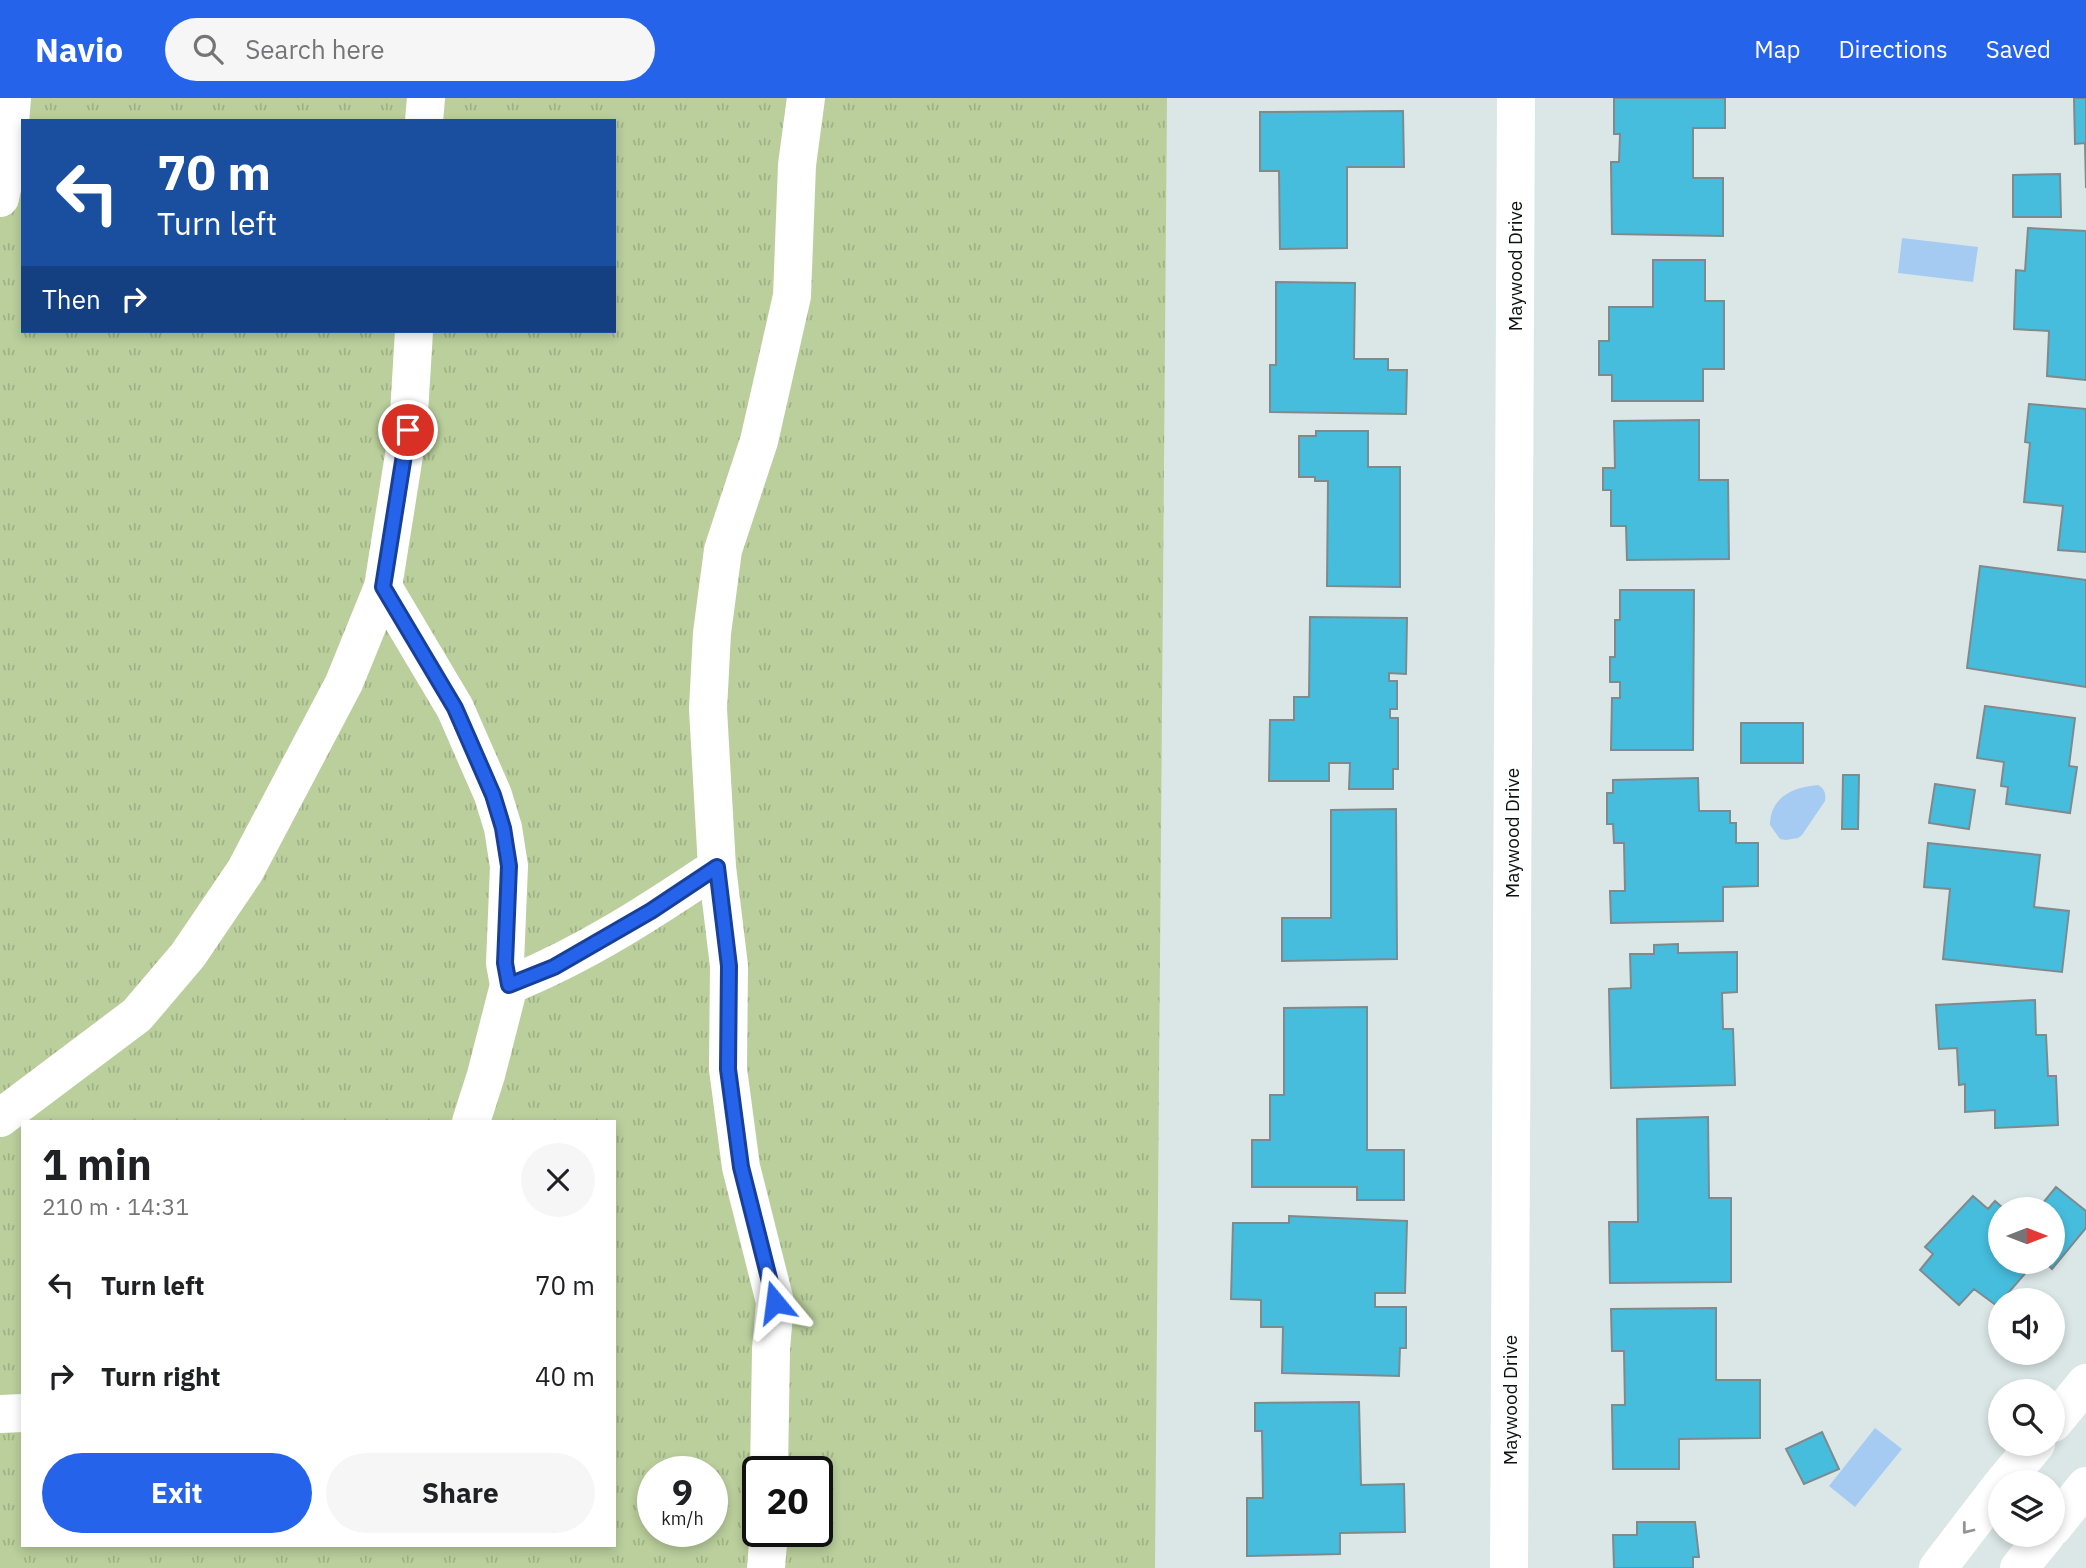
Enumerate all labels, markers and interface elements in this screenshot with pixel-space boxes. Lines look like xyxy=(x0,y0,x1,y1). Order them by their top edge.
search box xyxy=(165,18,655,81)
text: Navio xyxy=(35,28,123,71)
icon: search xyxy=(189,30,227,68)
text: Search here xyxy=(245,32,385,66)
text: Map xyxy=(1754,33,1800,65)
text: Directions xyxy=(1838,33,1948,65)
text: Saved xyxy=(1986,33,2051,65)
text: 70 m xyxy=(157,140,271,203)
icon: left xyxy=(42,147,133,238)
street label: Maywood Drive xyxy=(1503,201,1527,331)
text: Turn left xyxy=(157,202,277,244)
icon: right xyxy=(115,280,153,318)
text: Then xyxy=(42,282,101,316)
pin xyxy=(378,400,438,460)
icon: arrive xyxy=(389,411,427,449)
street label: Maywood Drive xyxy=(1500,768,1524,898)
text: 1 min xyxy=(42,1137,152,1192)
button: close xyxy=(521,1143,595,1217)
text: 210 m · 14:31 xyxy=(42,1191,189,1221)
north arrow xyxy=(1988,1197,2065,1274)
map controls xyxy=(1988,1197,2065,1547)
position arrow xyxy=(738,1265,812,1339)
icon: left xyxy=(42,1266,80,1304)
text: Turn left xyxy=(101,1268,204,1302)
text: 70 m xyxy=(535,1268,595,1302)
button: sound xyxy=(1988,1288,2065,1365)
street label: Maywood Drive xyxy=(1498,1335,1522,1465)
icon: right xyxy=(42,1357,80,1395)
text: Turn right xyxy=(101,1359,220,1393)
text: 40 m xyxy=(535,1359,595,1393)
button: search xyxy=(1988,1379,2065,1456)
button: Exit xyxy=(42,1453,312,1533)
button: Share xyxy=(326,1453,595,1533)
speed limit sign: 20 xyxy=(742,1456,833,1547)
text: 9 xyxy=(672,1469,693,1515)
button: layers xyxy=(1988,1470,2065,1547)
text: km/h xyxy=(661,1507,704,1530)
one-way arrow xyxy=(1963,1522,1976,1534)

